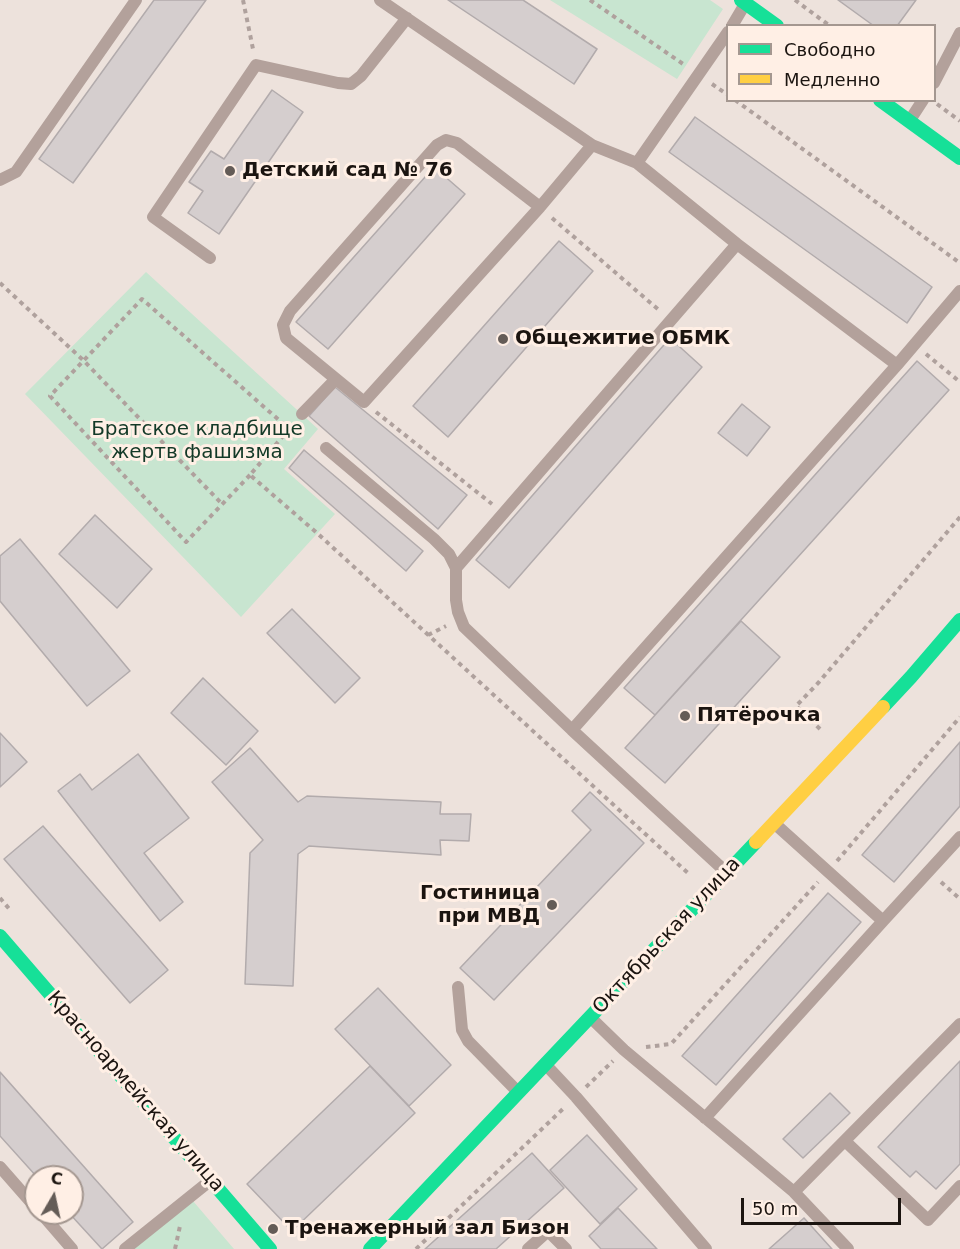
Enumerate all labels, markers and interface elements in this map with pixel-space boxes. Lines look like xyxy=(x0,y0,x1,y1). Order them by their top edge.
legend xyxy=(726,24,936,102)
text: Свободно xyxy=(784,39,876,60)
text: Медленно xyxy=(784,69,880,90)
place label: Детский сад № 76 xyxy=(242,159,453,183)
marker: Детский сад № 76 xyxy=(223,164,237,178)
place label: Общежитие ОБМК xyxy=(515,327,730,351)
marker: Общежитие ОБМК xyxy=(496,332,510,346)
park label: Братское кладбище жертв фашизма xyxy=(91,418,303,465)
place label: Пятёрочка xyxy=(697,704,821,728)
marker: Пятёрочка xyxy=(678,709,692,723)
street label: Октябрьская улица xyxy=(588,853,746,1019)
place label: Гостиница при МВД xyxy=(420,882,540,929)
marker: Гостиница при МВД xyxy=(545,898,559,912)
street label: Красноармейская улица xyxy=(41,987,229,1197)
north arrow xyxy=(24,1165,84,1225)
text: С xyxy=(49,1168,64,1189)
scale bar xyxy=(744,1186,904,1224)
text: 50 m xyxy=(752,1198,798,1219)
place label: Тренажерный зал Бизон xyxy=(285,1217,570,1241)
marker: Тренажерный зал Бизон xyxy=(266,1222,280,1236)

